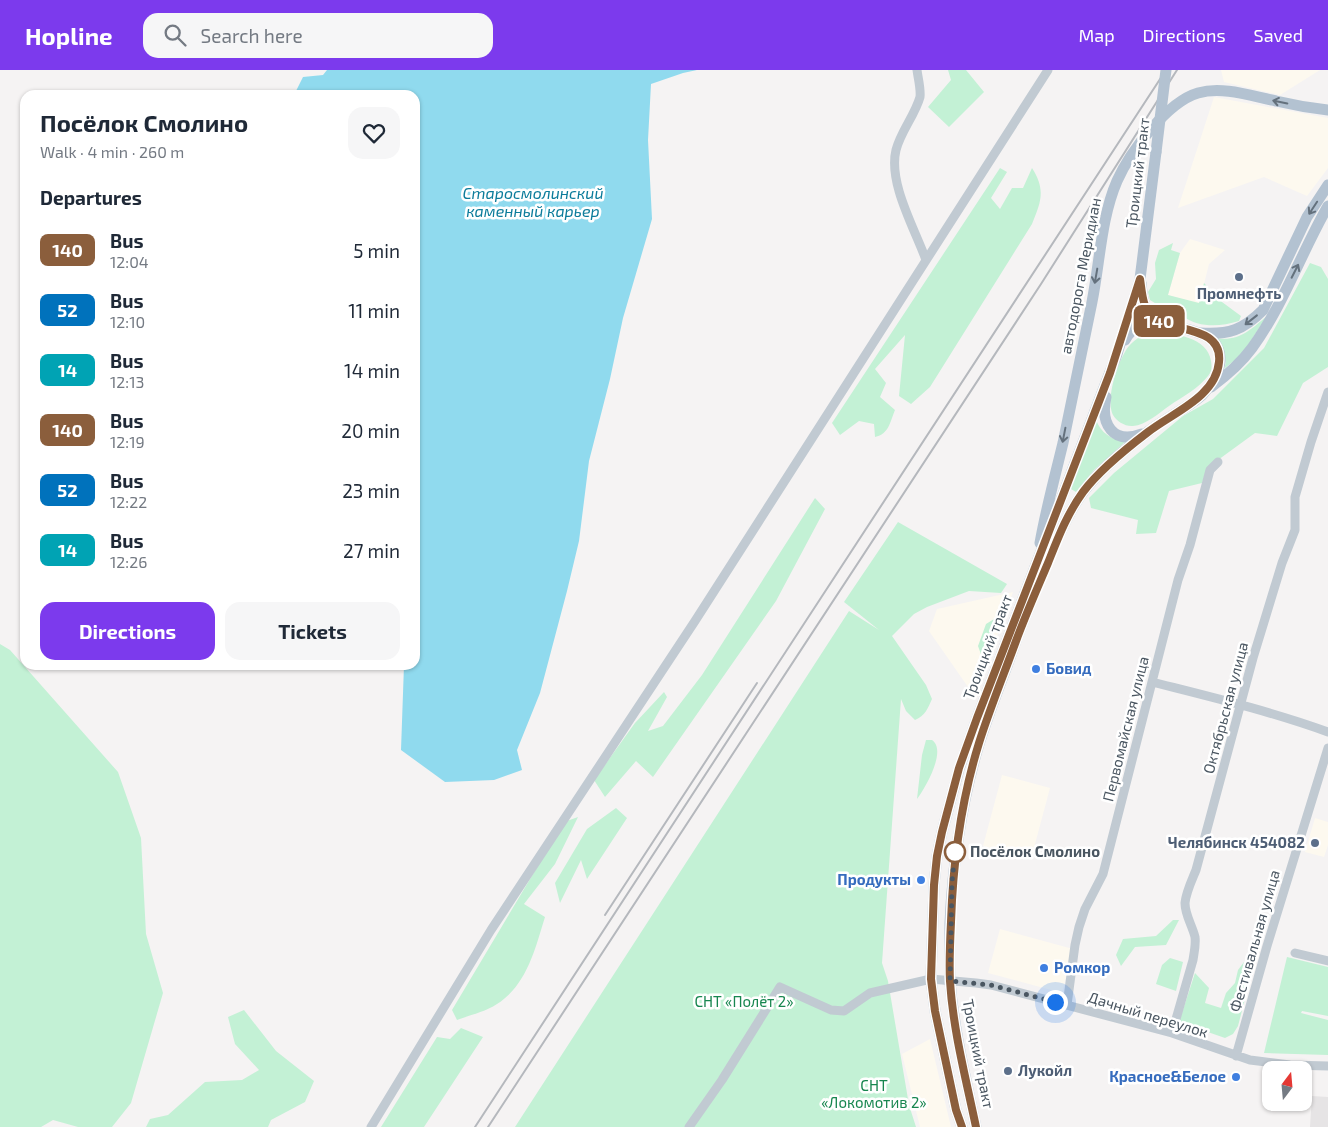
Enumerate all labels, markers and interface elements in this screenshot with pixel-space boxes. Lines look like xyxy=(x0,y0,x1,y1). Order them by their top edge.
search box xyxy=(143,13,493,58)
text: Hopline xyxy=(25,21,113,50)
icon: search xyxy=(161,21,189,49)
text: Search here xyxy=(201,24,303,47)
text: Map xyxy=(1078,24,1115,46)
text: Directions xyxy=(1143,24,1226,46)
text: Saved xyxy=(1254,24,1303,46)
one-way arrow xyxy=(1272,97,1288,106)
button: heart xyxy=(348,107,400,159)
text: Посёлок Смолино xyxy=(40,108,248,137)
street label: Троицкий тракт xyxy=(1121,117,1153,229)
text: Walk · 4 min · 260 m xyxy=(40,142,184,161)
water label: Старосмолинский каменный карьер xyxy=(462,183,604,220)
text: Departures xyxy=(40,186,142,209)
street label: автодорога Меридиан xyxy=(1056,196,1104,355)
one-way arrow xyxy=(1308,200,1318,214)
text: Bus xyxy=(110,229,144,252)
text: 140 xyxy=(52,239,83,261)
text: 5 min xyxy=(353,239,400,262)
text: 12:04 xyxy=(110,252,149,271)
one-way arrow xyxy=(1291,264,1301,279)
one-way arrow xyxy=(1091,267,1101,283)
marker: Промнефть xyxy=(1233,271,1245,283)
place label: Промнефть xyxy=(1197,284,1281,302)
text: Bus xyxy=(110,289,144,312)
text: 52 xyxy=(57,299,78,321)
text: 11 min xyxy=(348,299,400,322)
line badge: 140 xyxy=(1130,305,1188,337)
text: 140 xyxy=(1144,310,1174,332)
text: 12:10 xyxy=(110,312,145,331)
one-way arrow xyxy=(1245,315,1258,326)
text: Bus xyxy=(110,349,144,372)
text: 14 xyxy=(58,359,77,381)
text: 14 min xyxy=(344,359,400,382)
text: 12:13 xyxy=(110,372,144,391)
text: Bus xyxy=(110,409,144,432)
text: 140 xyxy=(52,419,83,441)
text: 20 min xyxy=(341,419,400,442)
one-way arrow xyxy=(1059,427,1069,443)
text: 12:19 xyxy=(110,432,145,451)
text: Bus xyxy=(110,469,144,492)
text: 52 xyxy=(57,479,78,501)
text: 23 min xyxy=(342,479,400,502)
text: 12:22 xyxy=(110,492,147,511)
text: Bus xyxy=(110,529,144,552)
text: 14 xyxy=(58,539,77,561)
text: 27 min xyxy=(343,539,400,562)
text: 12:26 xyxy=(110,552,147,571)
street label: Троицкий тракт xyxy=(959,592,1015,702)
button: Directions xyxy=(40,602,215,660)
button: Tickets xyxy=(225,602,400,660)
street label: Октябрьская улица xyxy=(1199,640,1252,776)
street label: Первомайская улица xyxy=(1098,654,1153,804)
place label: Бовид xyxy=(1046,659,1092,677)
marker: Бовид xyxy=(1030,663,1042,675)
place label: Челябинск 454082 xyxy=(1168,833,1305,851)
marker: Челябинск 454082 xyxy=(1309,837,1321,849)
marker: Посёлок Смолино xyxy=(944,841,966,863)
place label: Посёлок Смолино xyxy=(970,842,1100,860)
street label: Фестивальная улица xyxy=(1225,868,1284,1014)
place label: Продукты xyxy=(837,870,911,888)
marker: Продукты xyxy=(915,874,927,886)
place label: Ромкор xyxy=(1054,958,1110,976)
marker: Ромкор xyxy=(1038,962,1050,974)
street label: Дачный переулок xyxy=(1086,987,1210,1042)
your location xyxy=(1043,990,1068,1015)
park label: СНТ «Полёт 2» xyxy=(694,992,794,1010)
street label: Троицкий тракт xyxy=(960,998,998,1110)
place label: Лукойл xyxy=(1018,1061,1072,1079)
north arrow xyxy=(1262,1061,1312,1111)
map controls xyxy=(1262,1061,1312,1111)
marker: Лукойл xyxy=(1002,1065,1014,1077)
place label: Красное&Белое xyxy=(1109,1067,1226,1085)
marker: Красное&Белое xyxy=(1230,1071,1242,1083)
park label: СНТ «Локомотив 2» xyxy=(821,1076,927,1111)

